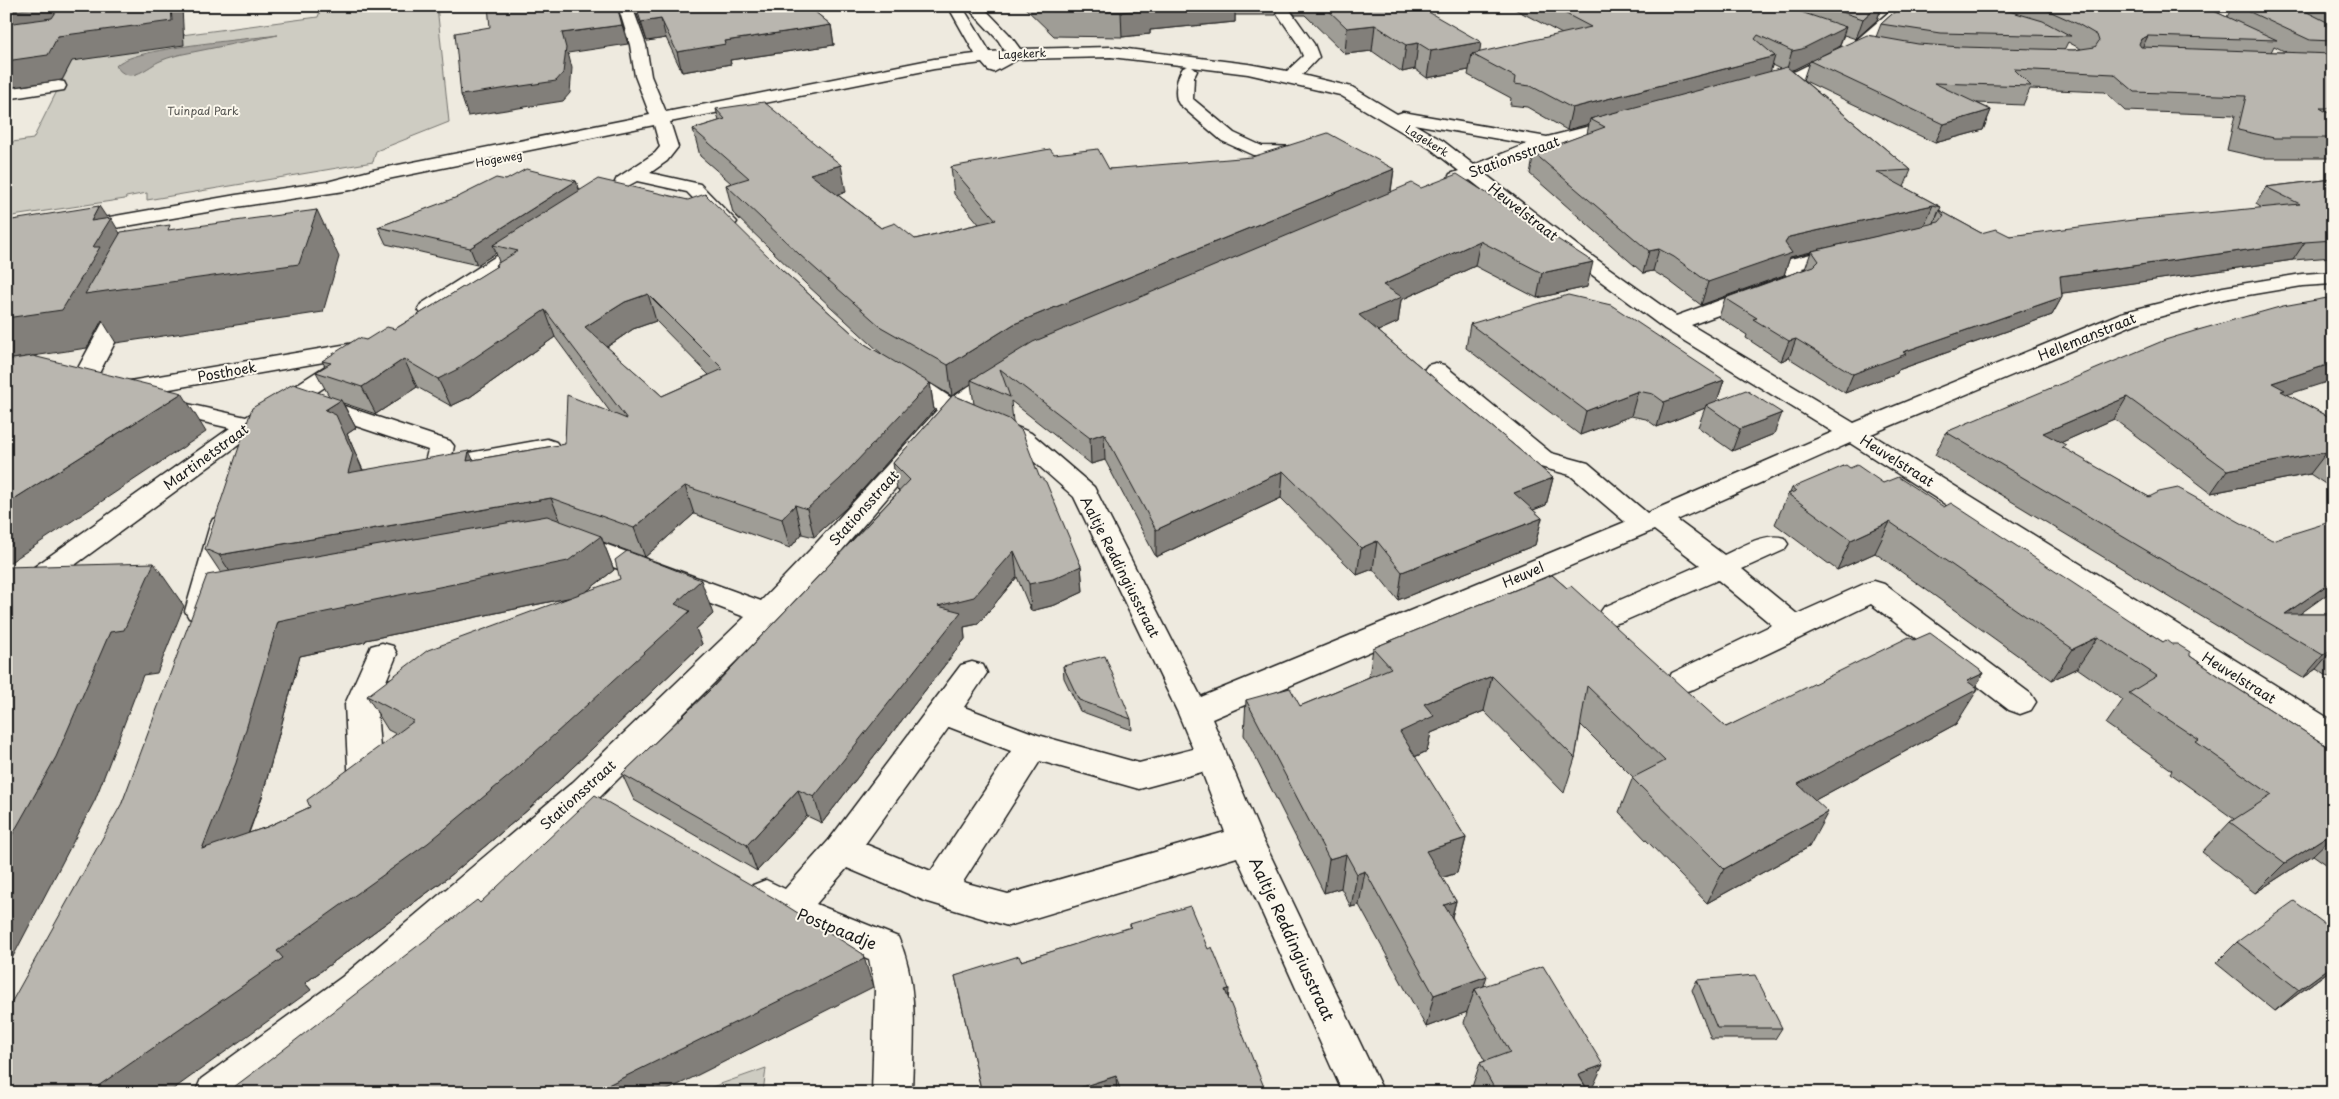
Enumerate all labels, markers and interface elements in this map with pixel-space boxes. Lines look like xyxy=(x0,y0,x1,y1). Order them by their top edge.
street label: Lagekerk xyxy=(997,44,1047,63)
park label: Tuinpad Park xyxy=(167,102,239,119)
street label: Lagekerk xyxy=(1402,120,1453,161)
street label: Stationsstraat xyxy=(1465,130,1563,183)
street label: Hogeweg xyxy=(474,146,524,171)
street label: Heuvelstraat xyxy=(1484,178,1563,246)
street label: Hellemanstraat xyxy=(2035,307,2139,366)
street label: Posthoek xyxy=(196,356,258,387)
street label: Martinetstraat xyxy=(159,418,253,495)
street label: Heuvelstraat xyxy=(1856,429,1939,492)
street label: Stationsstraat xyxy=(824,465,904,550)
street label: Aaltje Reddingiusstraat xyxy=(1076,492,1165,641)
street label: Heuvel xyxy=(1499,556,1547,593)
street label: Heuvelstraat xyxy=(2198,646,2281,709)
street label: Stationsstraat xyxy=(535,755,620,834)
street label: Aaltje Reddingiusstraat xyxy=(1244,853,1342,1025)
street label: Postpaadje xyxy=(794,901,881,955)

